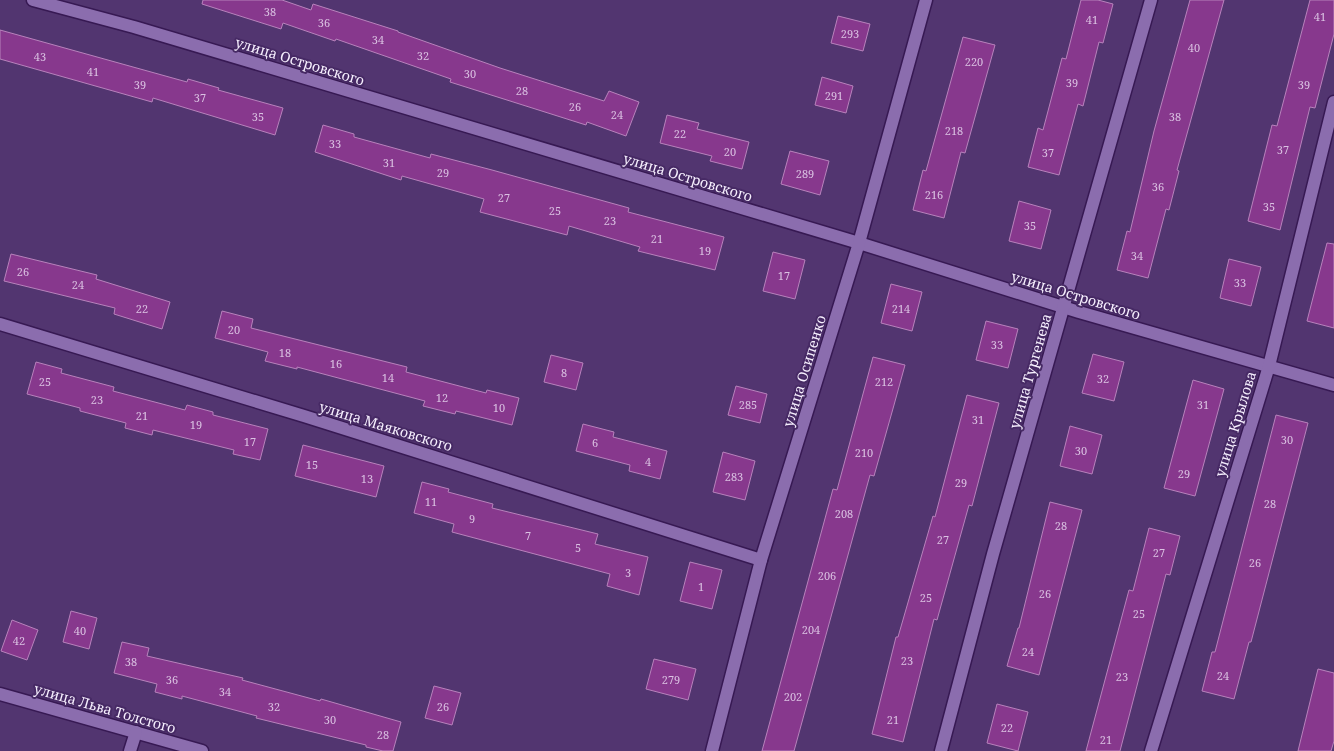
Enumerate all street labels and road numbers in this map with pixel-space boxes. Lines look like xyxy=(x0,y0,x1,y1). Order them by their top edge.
street label: улица Островского xyxy=(233,32,367,90)
street label: улица Островского xyxy=(621,148,755,206)
street label: улица Островского xyxy=(1009,266,1143,324)
street label: улица Тургенева xyxy=(1004,311,1056,431)
street label: улица Осипенко xyxy=(778,313,830,429)
street label: улица Крылова xyxy=(1210,369,1260,479)
street label: улица Маяковского xyxy=(317,397,455,455)
street label: улица Льва Толстого xyxy=(32,679,178,737)

